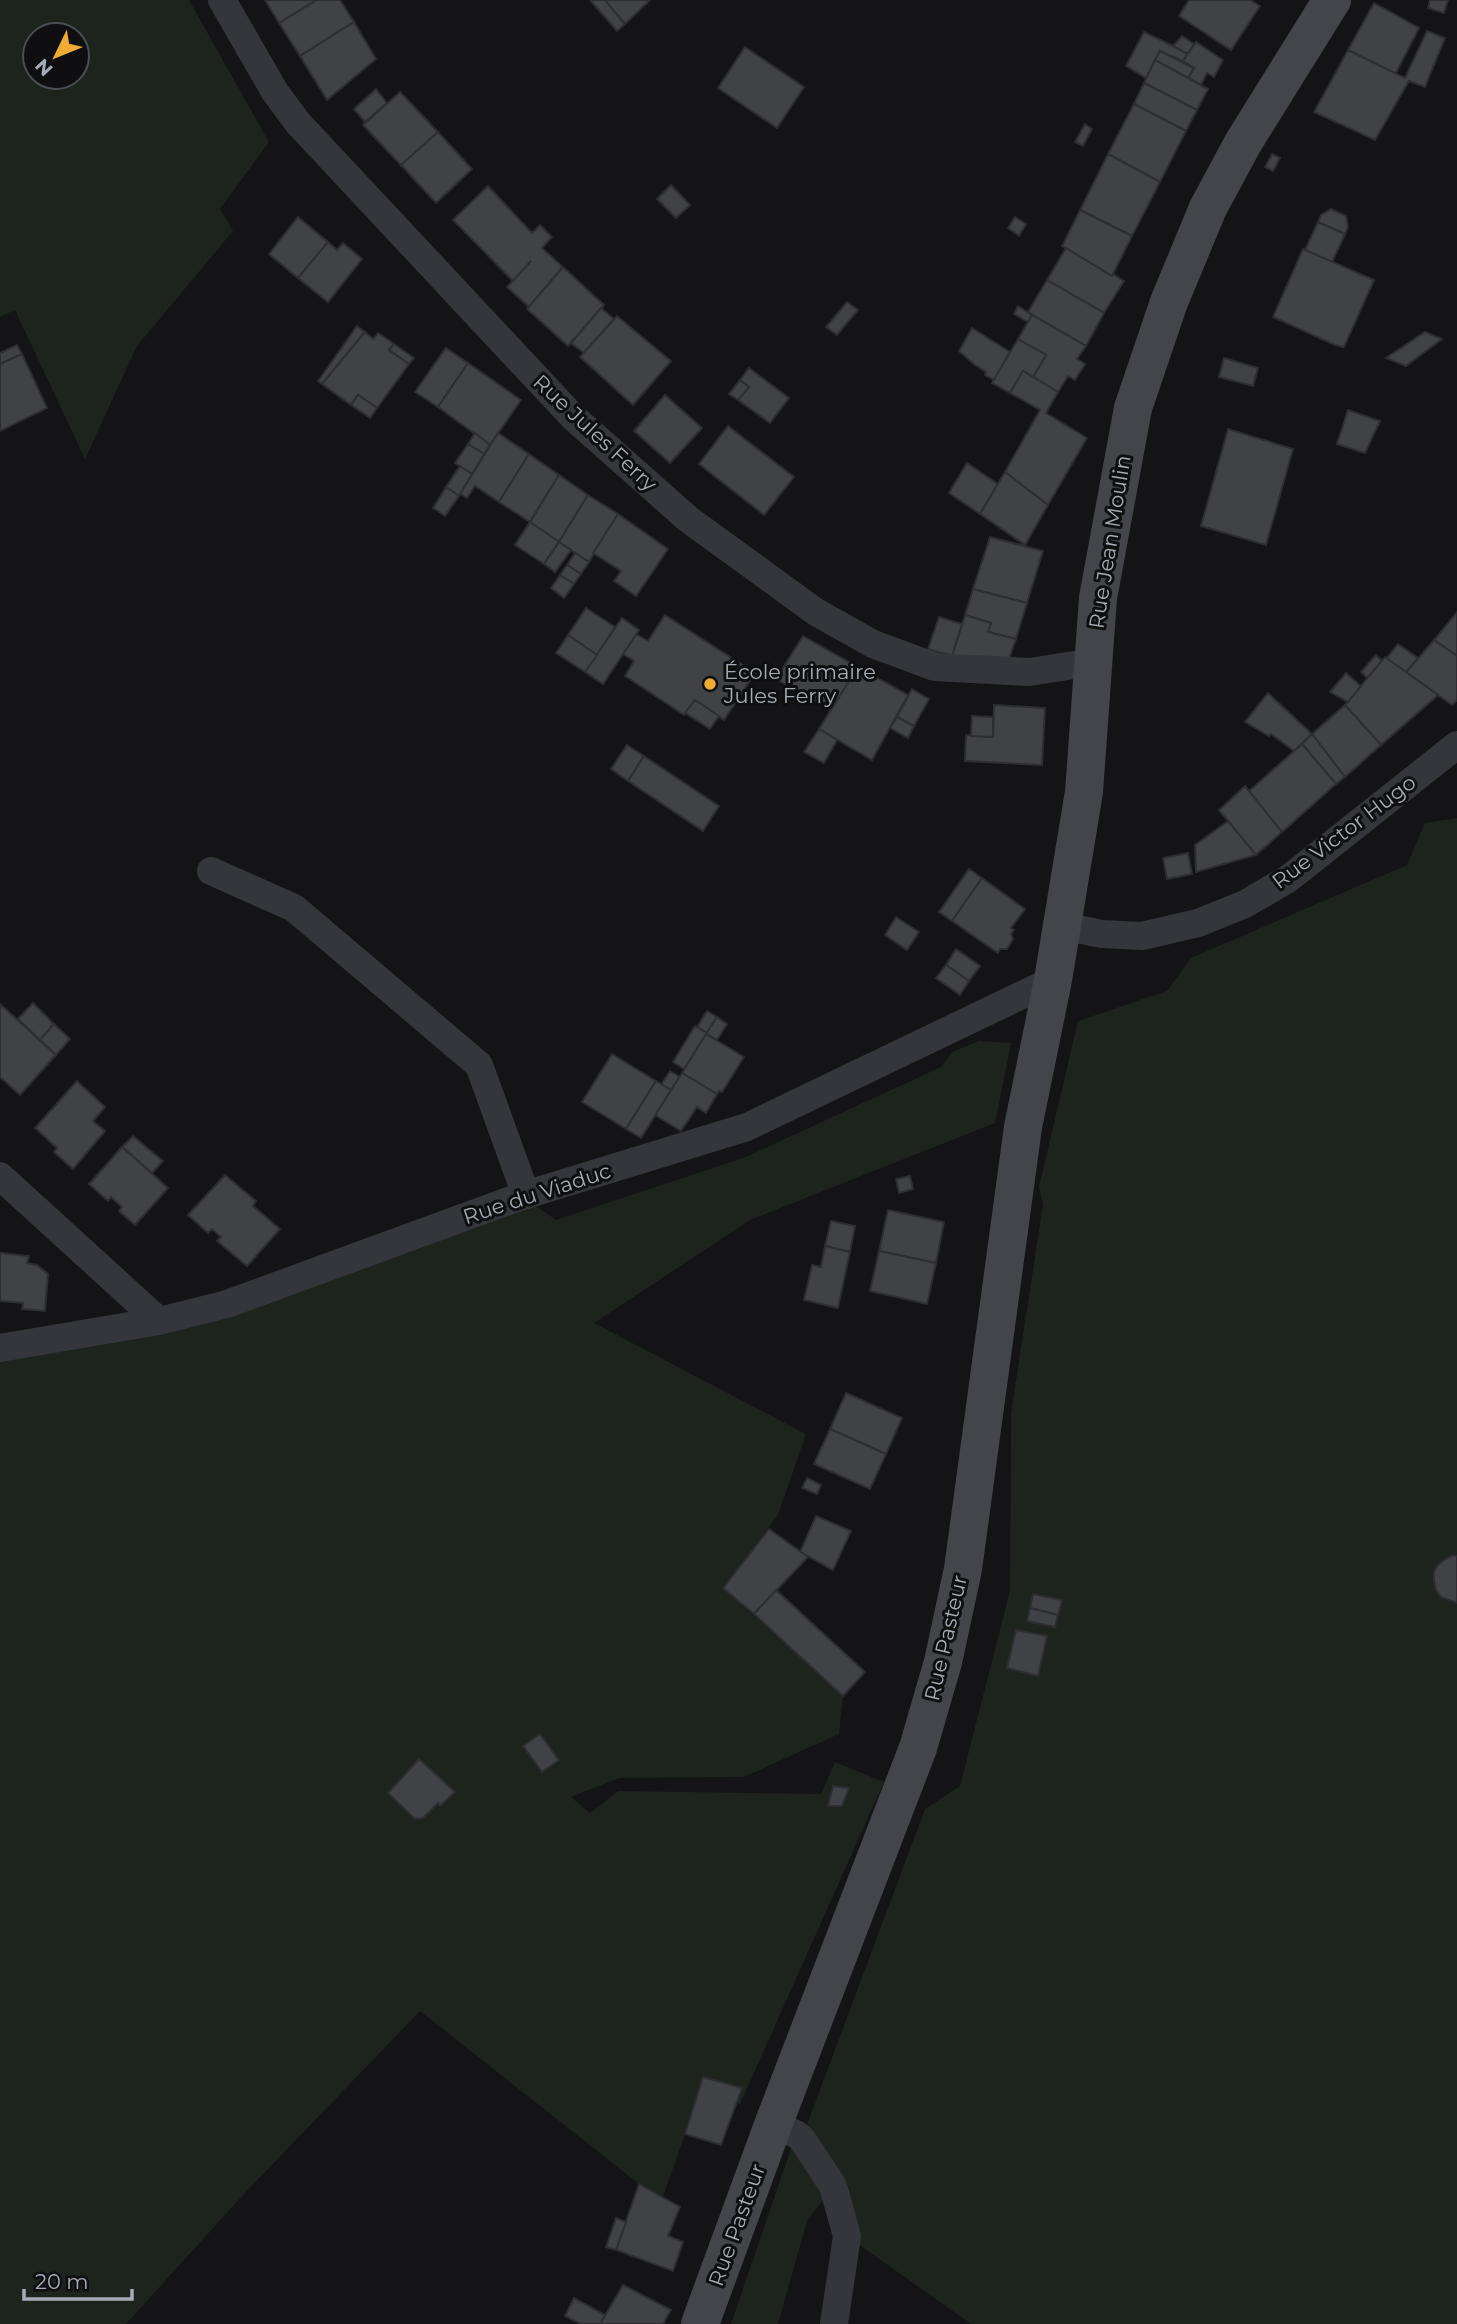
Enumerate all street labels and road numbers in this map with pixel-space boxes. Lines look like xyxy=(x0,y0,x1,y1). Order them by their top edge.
street label: Rue Jules Ferry xyxy=(528,369,663,497)
street label: Rue Jean Moulin xyxy=(1083,453,1136,630)
street label: Rue Victor Hugo xyxy=(1267,769,1420,894)
street label: Rue du Viaduc xyxy=(460,1158,614,1229)
street label: Rue Pasteur xyxy=(919,1573,972,1703)
street label: Rue Pasteur xyxy=(703,2160,770,2289)

